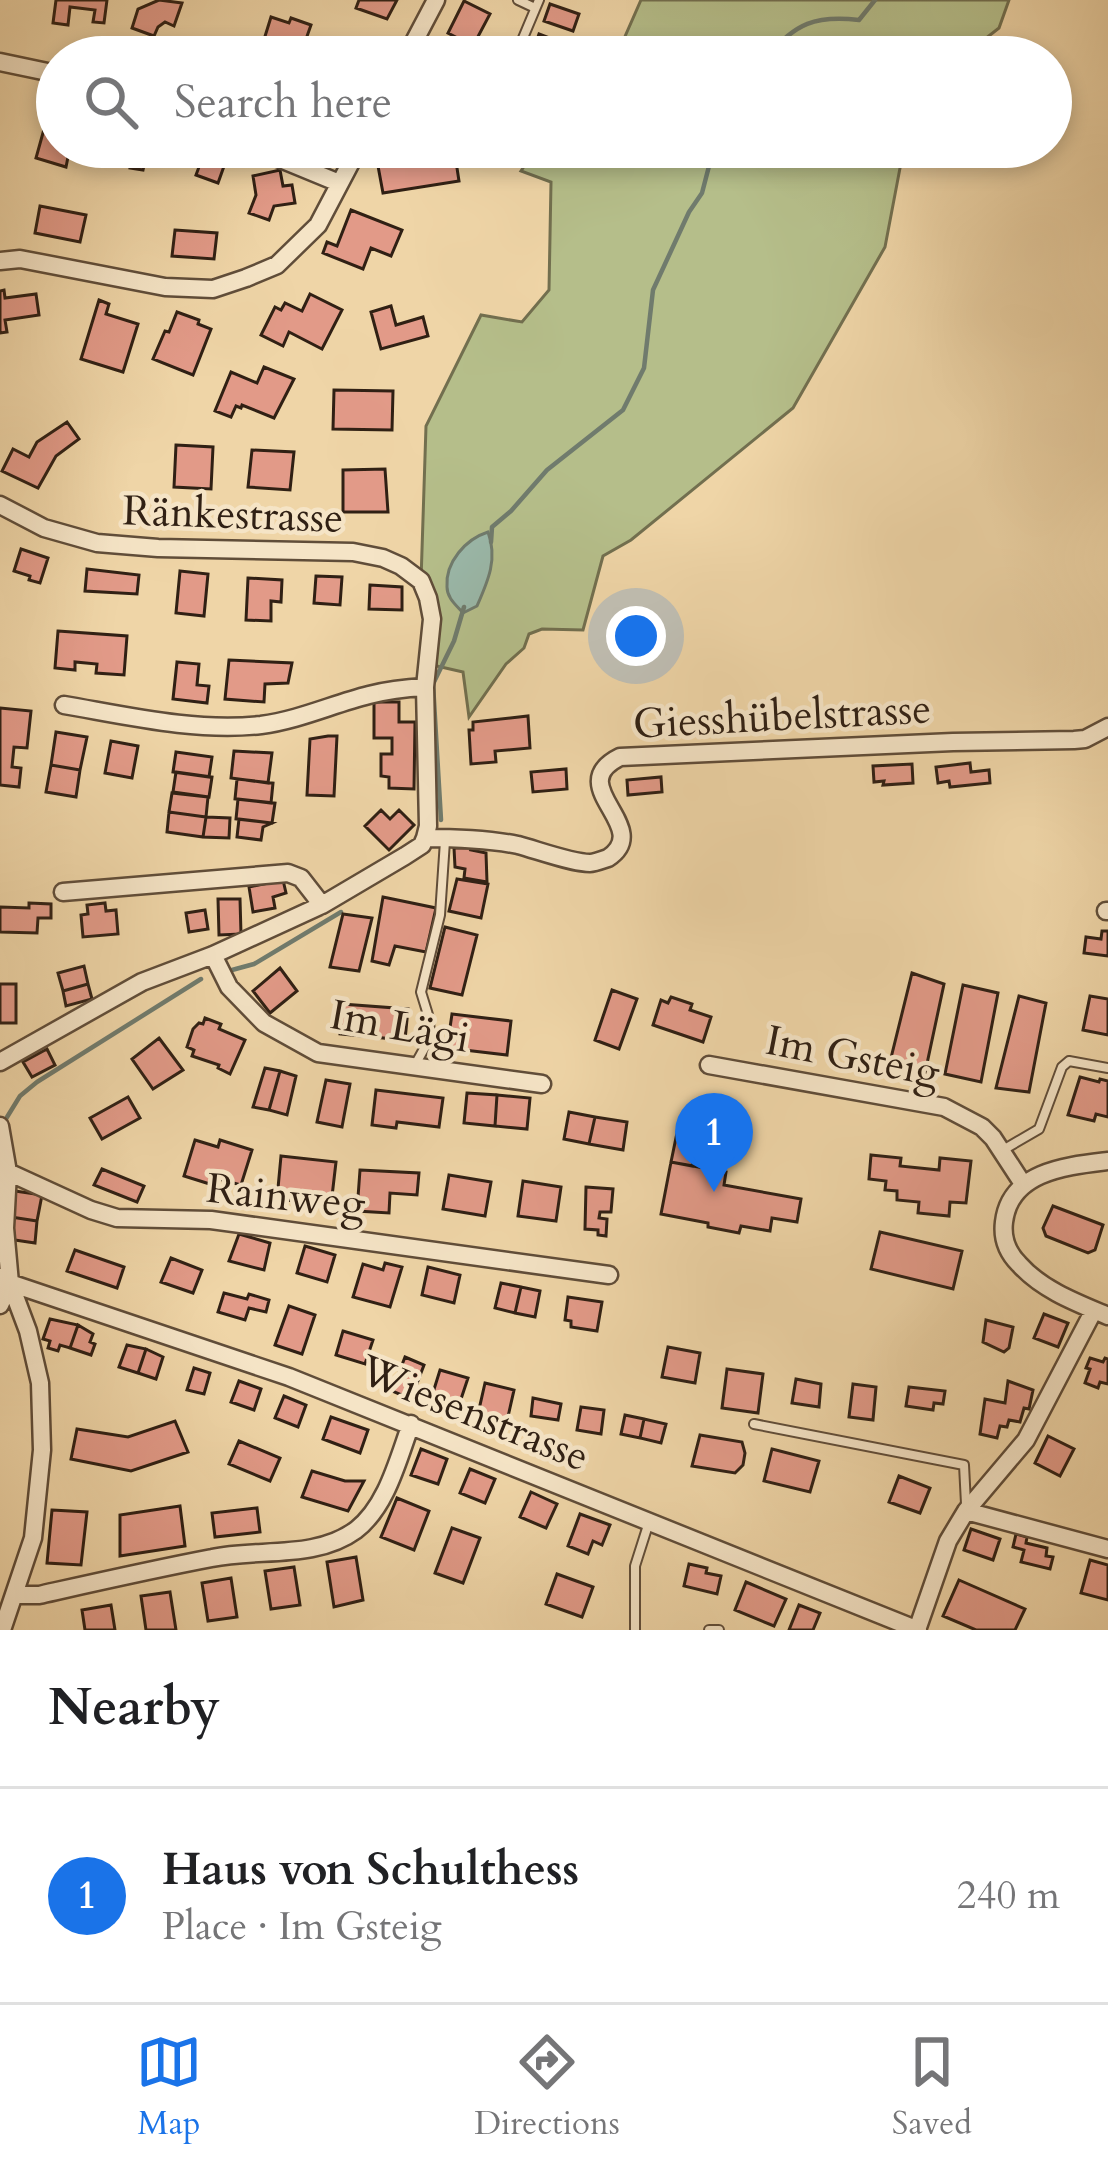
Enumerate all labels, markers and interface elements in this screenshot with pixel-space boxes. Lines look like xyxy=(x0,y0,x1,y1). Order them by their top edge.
search box xyxy=(36,36,1072,168)
icon: search xyxy=(78,69,144,135)
text: Search here xyxy=(174,72,392,133)
street label: Ränkestrasse xyxy=(122,482,344,547)
your location xyxy=(606,606,666,666)
street label: Giesshübelstrasse xyxy=(632,680,933,753)
street label: Im Lägi xyxy=(326,986,474,1067)
street label: Im Gsteig xyxy=(761,1012,945,1101)
pin: 1 xyxy=(675,1093,753,1192)
street label: Rainweg xyxy=(204,1160,368,1233)
street label: Wiesenstrasse xyxy=(351,1341,597,1485)
text: Nearby xyxy=(48,1673,220,1743)
text: Haus von Schulthess xyxy=(162,1839,579,1900)
text: 1 xyxy=(77,1869,97,1922)
text: 240 m xyxy=(957,1869,1060,1922)
text: Place · Im Gsteig xyxy=(162,1900,442,1953)
tab: Map xyxy=(136,2029,202,2146)
tab: Directions xyxy=(474,2029,620,2146)
tab: Saved xyxy=(892,2029,972,2146)

